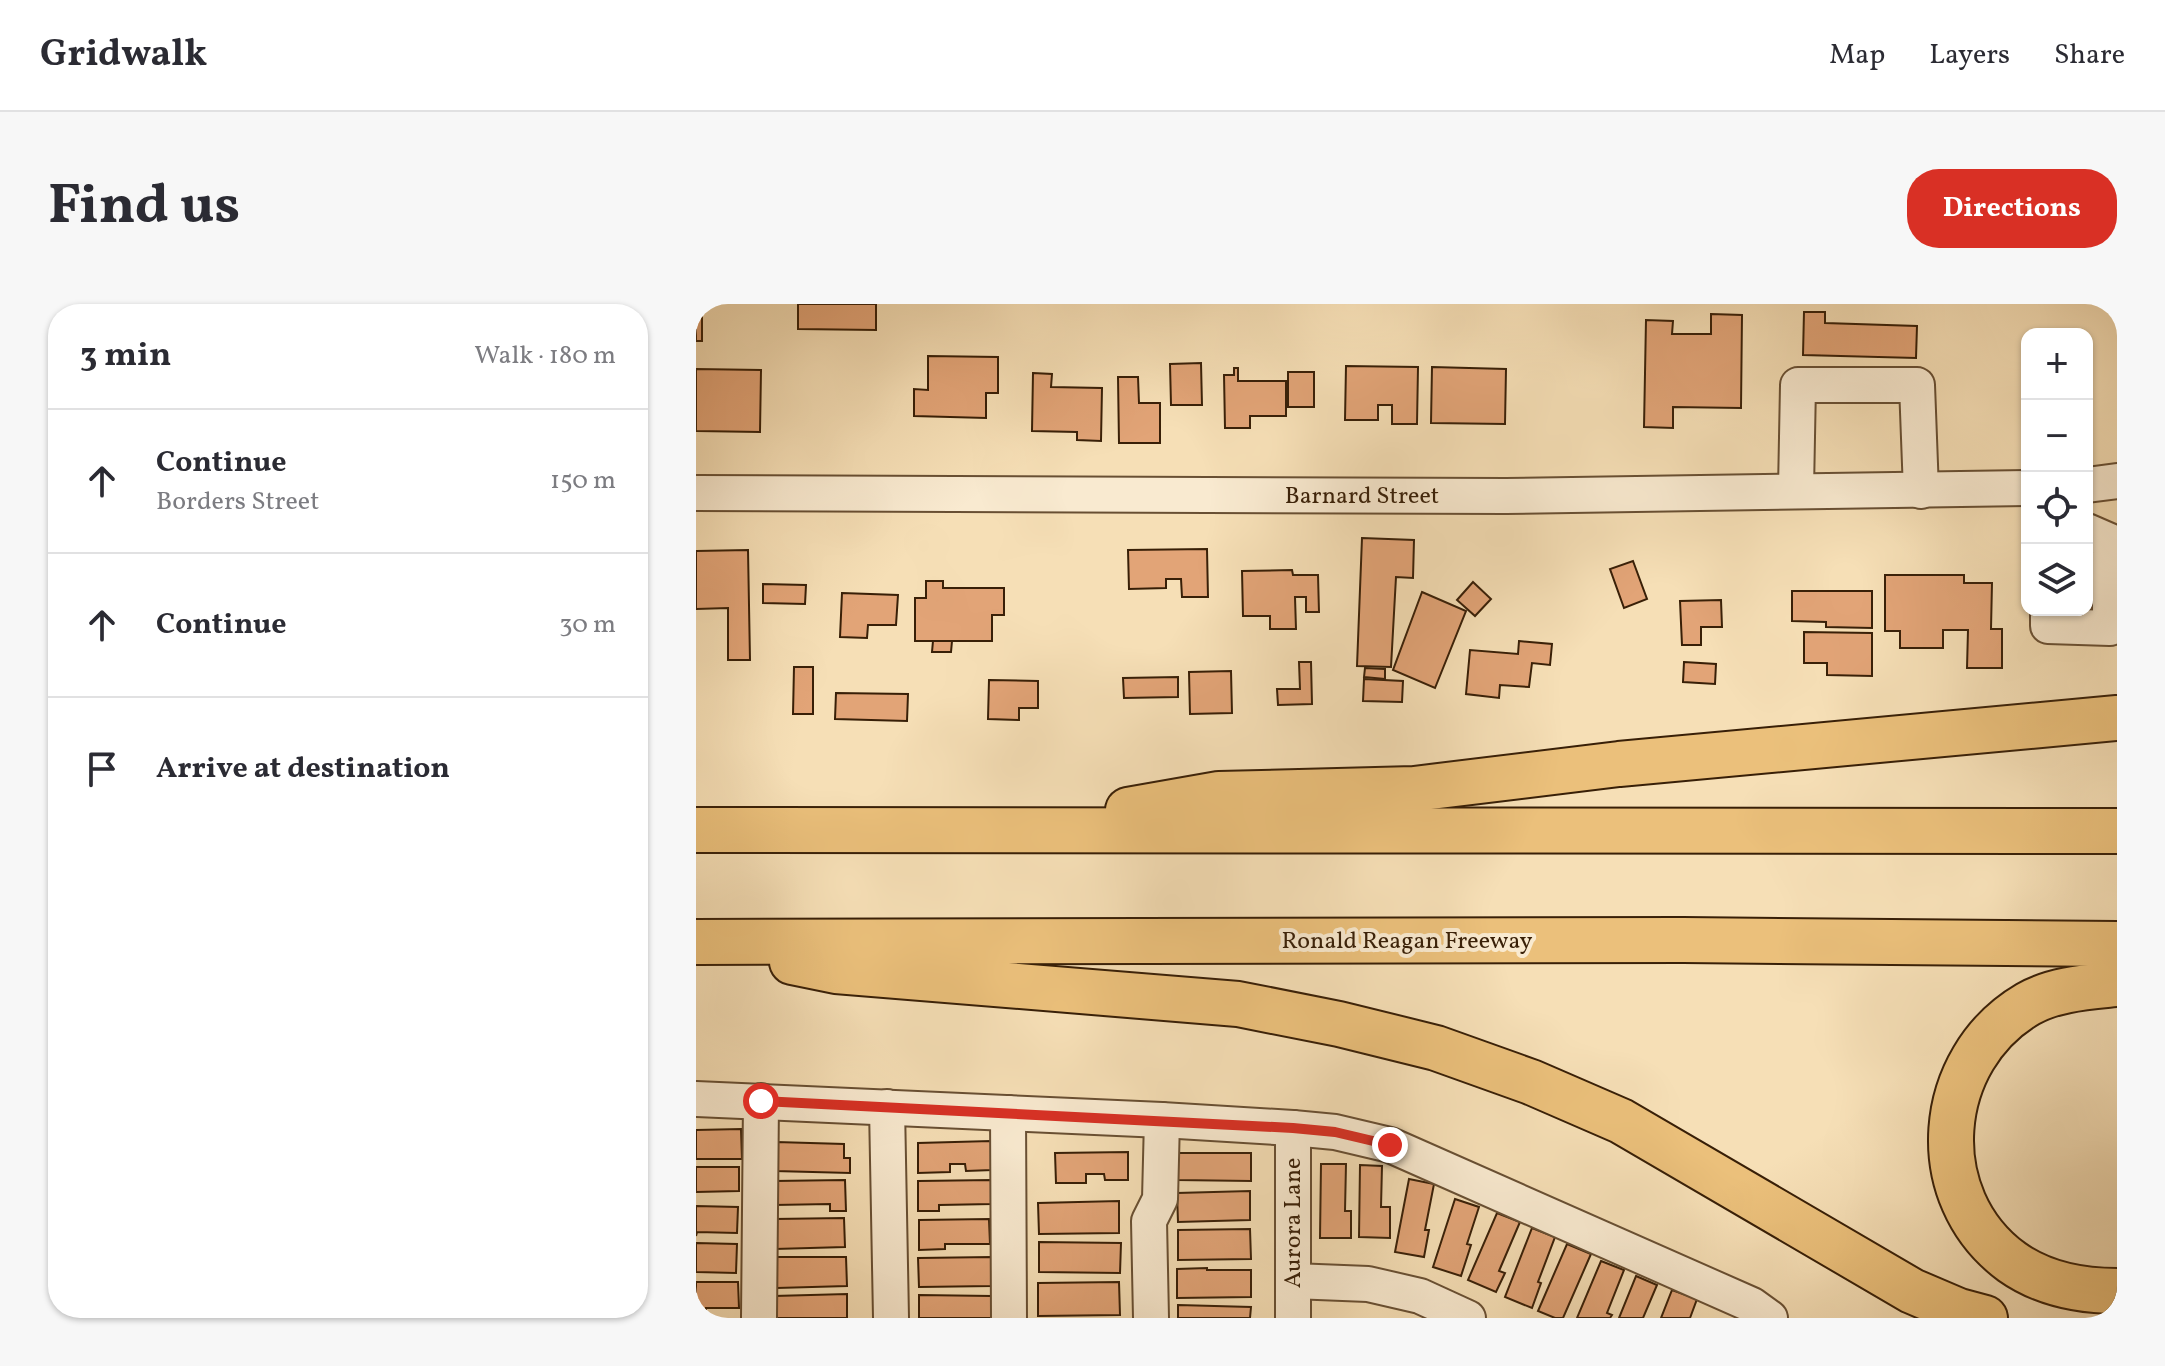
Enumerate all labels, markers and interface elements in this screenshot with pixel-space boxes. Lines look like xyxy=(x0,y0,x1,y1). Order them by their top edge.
text: Gridwalk xyxy=(40,29,207,82)
text: Map xyxy=(1829,36,1885,75)
text: Layers xyxy=(1929,36,2010,75)
text: Share xyxy=(2054,36,2125,75)
text: Find us xyxy=(48,169,240,247)
button: Directions xyxy=(1907,169,2117,248)
map controls xyxy=(2021,328,2093,616)
button: + xyxy=(2021,328,2093,400)
text: 3 min xyxy=(80,333,171,380)
text: Walk · 180 m xyxy=(474,338,616,374)
button: − xyxy=(2021,400,2093,472)
text: Continue xyxy=(156,442,287,484)
icon: ahead xyxy=(80,459,124,503)
text: 150 m xyxy=(550,463,616,499)
button: locate xyxy=(2021,472,2093,544)
street label: Barnard Street xyxy=(1285,480,1439,514)
text: Borders Street xyxy=(156,484,319,520)
button: layers xyxy=(2021,544,2093,616)
icon: ahead xyxy=(80,603,124,647)
text: Continue xyxy=(156,604,287,646)
text: 30 m xyxy=(559,607,616,643)
icon: arrive xyxy=(80,747,124,791)
text: Arrive at destination xyxy=(156,748,450,790)
street label: Ronald Reagan Freeway xyxy=(1281,925,1533,959)
route start xyxy=(743,1083,779,1119)
route end xyxy=(1372,1127,1408,1163)
street label: Aurora Lane xyxy=(1277,1158,1311,1288)

